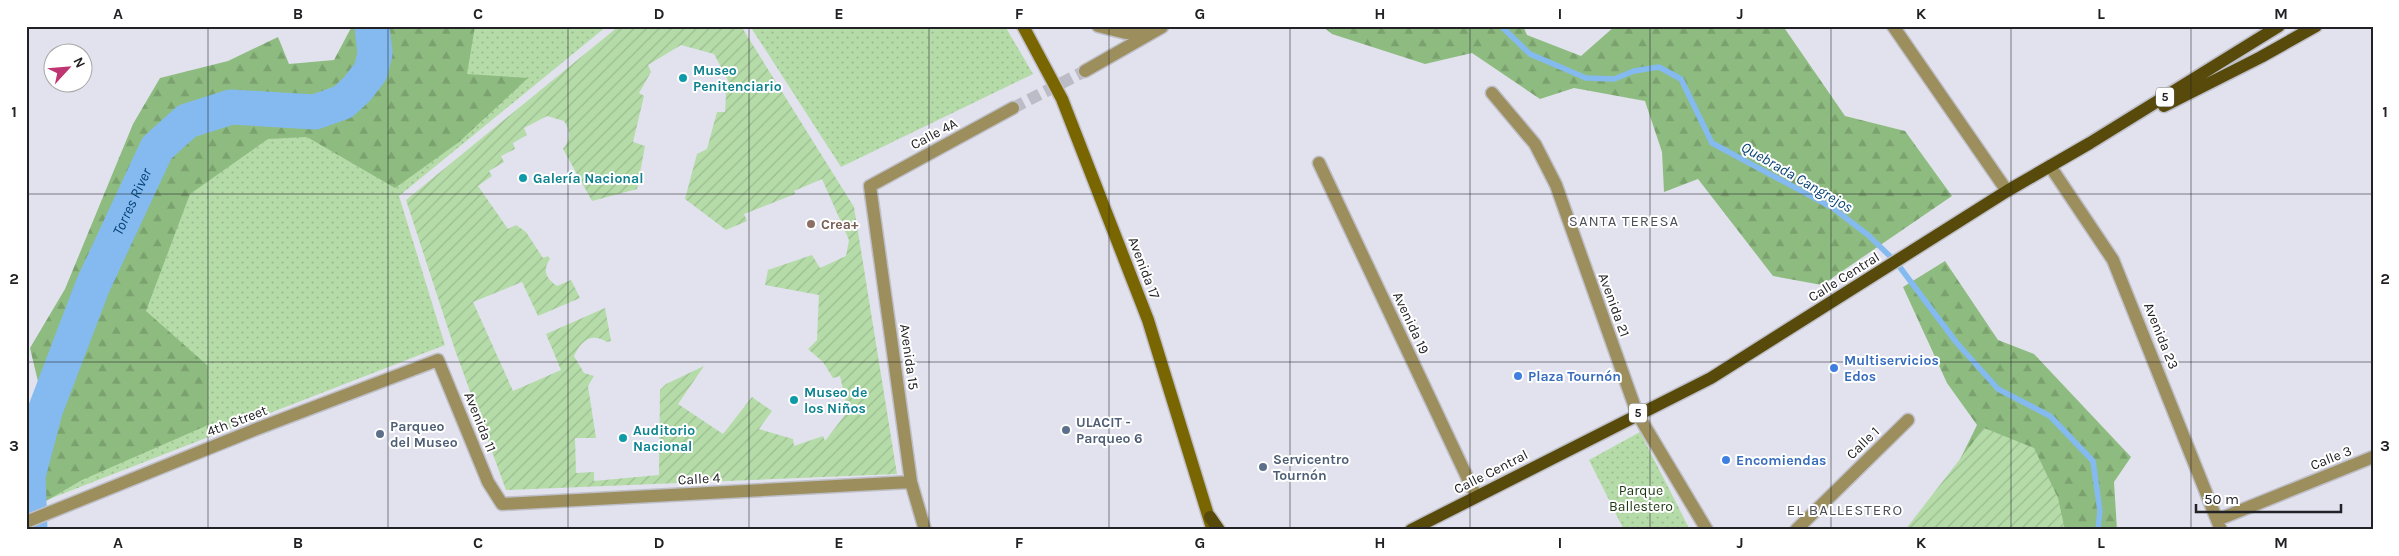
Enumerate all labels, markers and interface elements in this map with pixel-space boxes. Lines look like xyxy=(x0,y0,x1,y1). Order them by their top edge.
text: A xyxy=(113,4,123,23)
text: B xyxy=(293,4,303,23)
text: C xyxy=(473,4,483,23)
text: D xyxy=(654,4,665,23)
text: E xyxy=(834,4,844,23)
text: F xyxy=(1015,4,1024,23)
text: G xyxy=(1195,4,1205,23)
text: H xyxy=(1374,4,1386,23)
text: I xyxy=(1558,4,1562,23)
text: J xyxy=(1736,4,1744,23)
text: K xyxy=(1916,4,1927,23)
text: L xyxy=(2097,4,2105,23)
text: M xyxy=(2274,4,2288,23)
north arrow xyxy=(42,42,92,92)
text: N xyxy=(69,54,89,71)
place label: Museo Penitenciario xyxy=(693,62,782,95)
marker: Museo Penitenciario xyxy=(677,72,689,84)
road number: 5 xyxy=(2156,88,2174,106)
text: 1 xyxy=(11,102,17,121)
text: 1 xyxy=(2382,102,2388,121)
street label: Calle 4A xyxy=(908,115,960,153)
water label: Quebrada Cangrejos xyxy=(1738,138,1856,216)
water label: Torres River xyxy=(109,165,156,238)
place label: Galería Nacional xyxy=(533,170,644,187)
marker: Galería Nacional xyxy=(517,172,529,184)
district label: SANTA TERESA xyxy=(1569,212,1679,230)
place label: Crea+ xyxy=(821,216,859,233)
marker: Crea+ xyxy=(805,218,817,230)
street label: Avenida 17 xyxy=(1124,235,1164,302)
street label: Calle Central xyxy=(1805,248,1883,306)
text: 2 xyxy=(9,269,19,288)
text: 2 xyxy=(2380,269,2390,288)
street label: Avenida 21 xyxy=(1595,271,1633,339)
street label: Avenida 19 xyxy=(1389,289,1433,357)
street label: Avenida 23 xyxy=(2140,300,2182,372)
street label: Avenida 15 xyxy=(896,323,922,391)
place label: Multiservicios Edos xyxy=(1844,352,1939,385)
marker: Multiservicios Edos xyxy=(1828,362,1840,374)
place label: Plaza Tournón xyxy=(1528,368,1621,385)
marker: Plaza Tournón xyxy=(1512,370,1524,382)
place label: Museo de los Niños xyxy=(804,384,867,417)
street label: Avenida 11 xyxy=(460,390,500,454)
marker: Museo de los Niños xyxy=(788,394,800,406)
street label: 4th Street xyxy=(204,402,270,440)
road number: 5 xyxy=(1629,403,1647,422)
place label: ULACIT - Parqueo 6 xyxy=(1076,414,1143,447)
place label: Parqueo del Museo xyxy=(390,418,458,451)
place label: Auditorio Nacional xyxy=(633,422,695,455)
street label: Calle 1 xyxy=(1843,423,1883,463)
marker: ULACIT - Parqueo 6 xyxy=(1060,424,1072,436)
marker: Parqueo del Museo xyxy=(374,428,386,440)
marker: Auditorio Nacional xyxy=(617,432,629,444)
text: 3 xyxy=(9,436,19,455)
text: 3 xyxy=(2380,436,2390,455)
street label: Calle 3 xyxy=(2308,442,2354,474)
street label: Calle Central xyxy=(1451,446,1531,498)
place label: Servicentro Tournón xyxy=(1273,451,1349,484)
place label: Encomiendas xyxy=(1736,452,1826,469)
marker: Encomiendas xyxy=(1720,454,1732,466)
marker: Servicentro Tournón xyxy=(1257,461,1269,473)
street label: Calle 4 xyxy=(677,469,721,489)
scale bar xyxy=(2196,481,2342,513)
park label: Parque Ballestero xyxy=(1609,482,1673,515)
text: 50 m xyxy=(2204,490,2239,508)
district label: EL BALLESTERO xyxy=(1787,501,1903,519)
text: A xyxy=(113,533,123,552)
text: B xyxy=(293,533,303,552)
text: C xyxy=(473,533,483,552)
text: D xyxy=(654,533,665,552)
text: E xyxy=(834,533,844,552)
text: F xyxy=(1015,533,1024,552)
text: G xyxy=(1195,533,1205,552)
text: H xyxy=(1374,533,1386,552)
text: I xyxy=(1558,533,1562,552)
text: J xyxy=(1736,533,1744,552)
text: K xyxy=(1916,533,1927,552)
text: L xyxy=(2097,533,2105,552)
text: M xyxy=(2274,533,2288,552)

